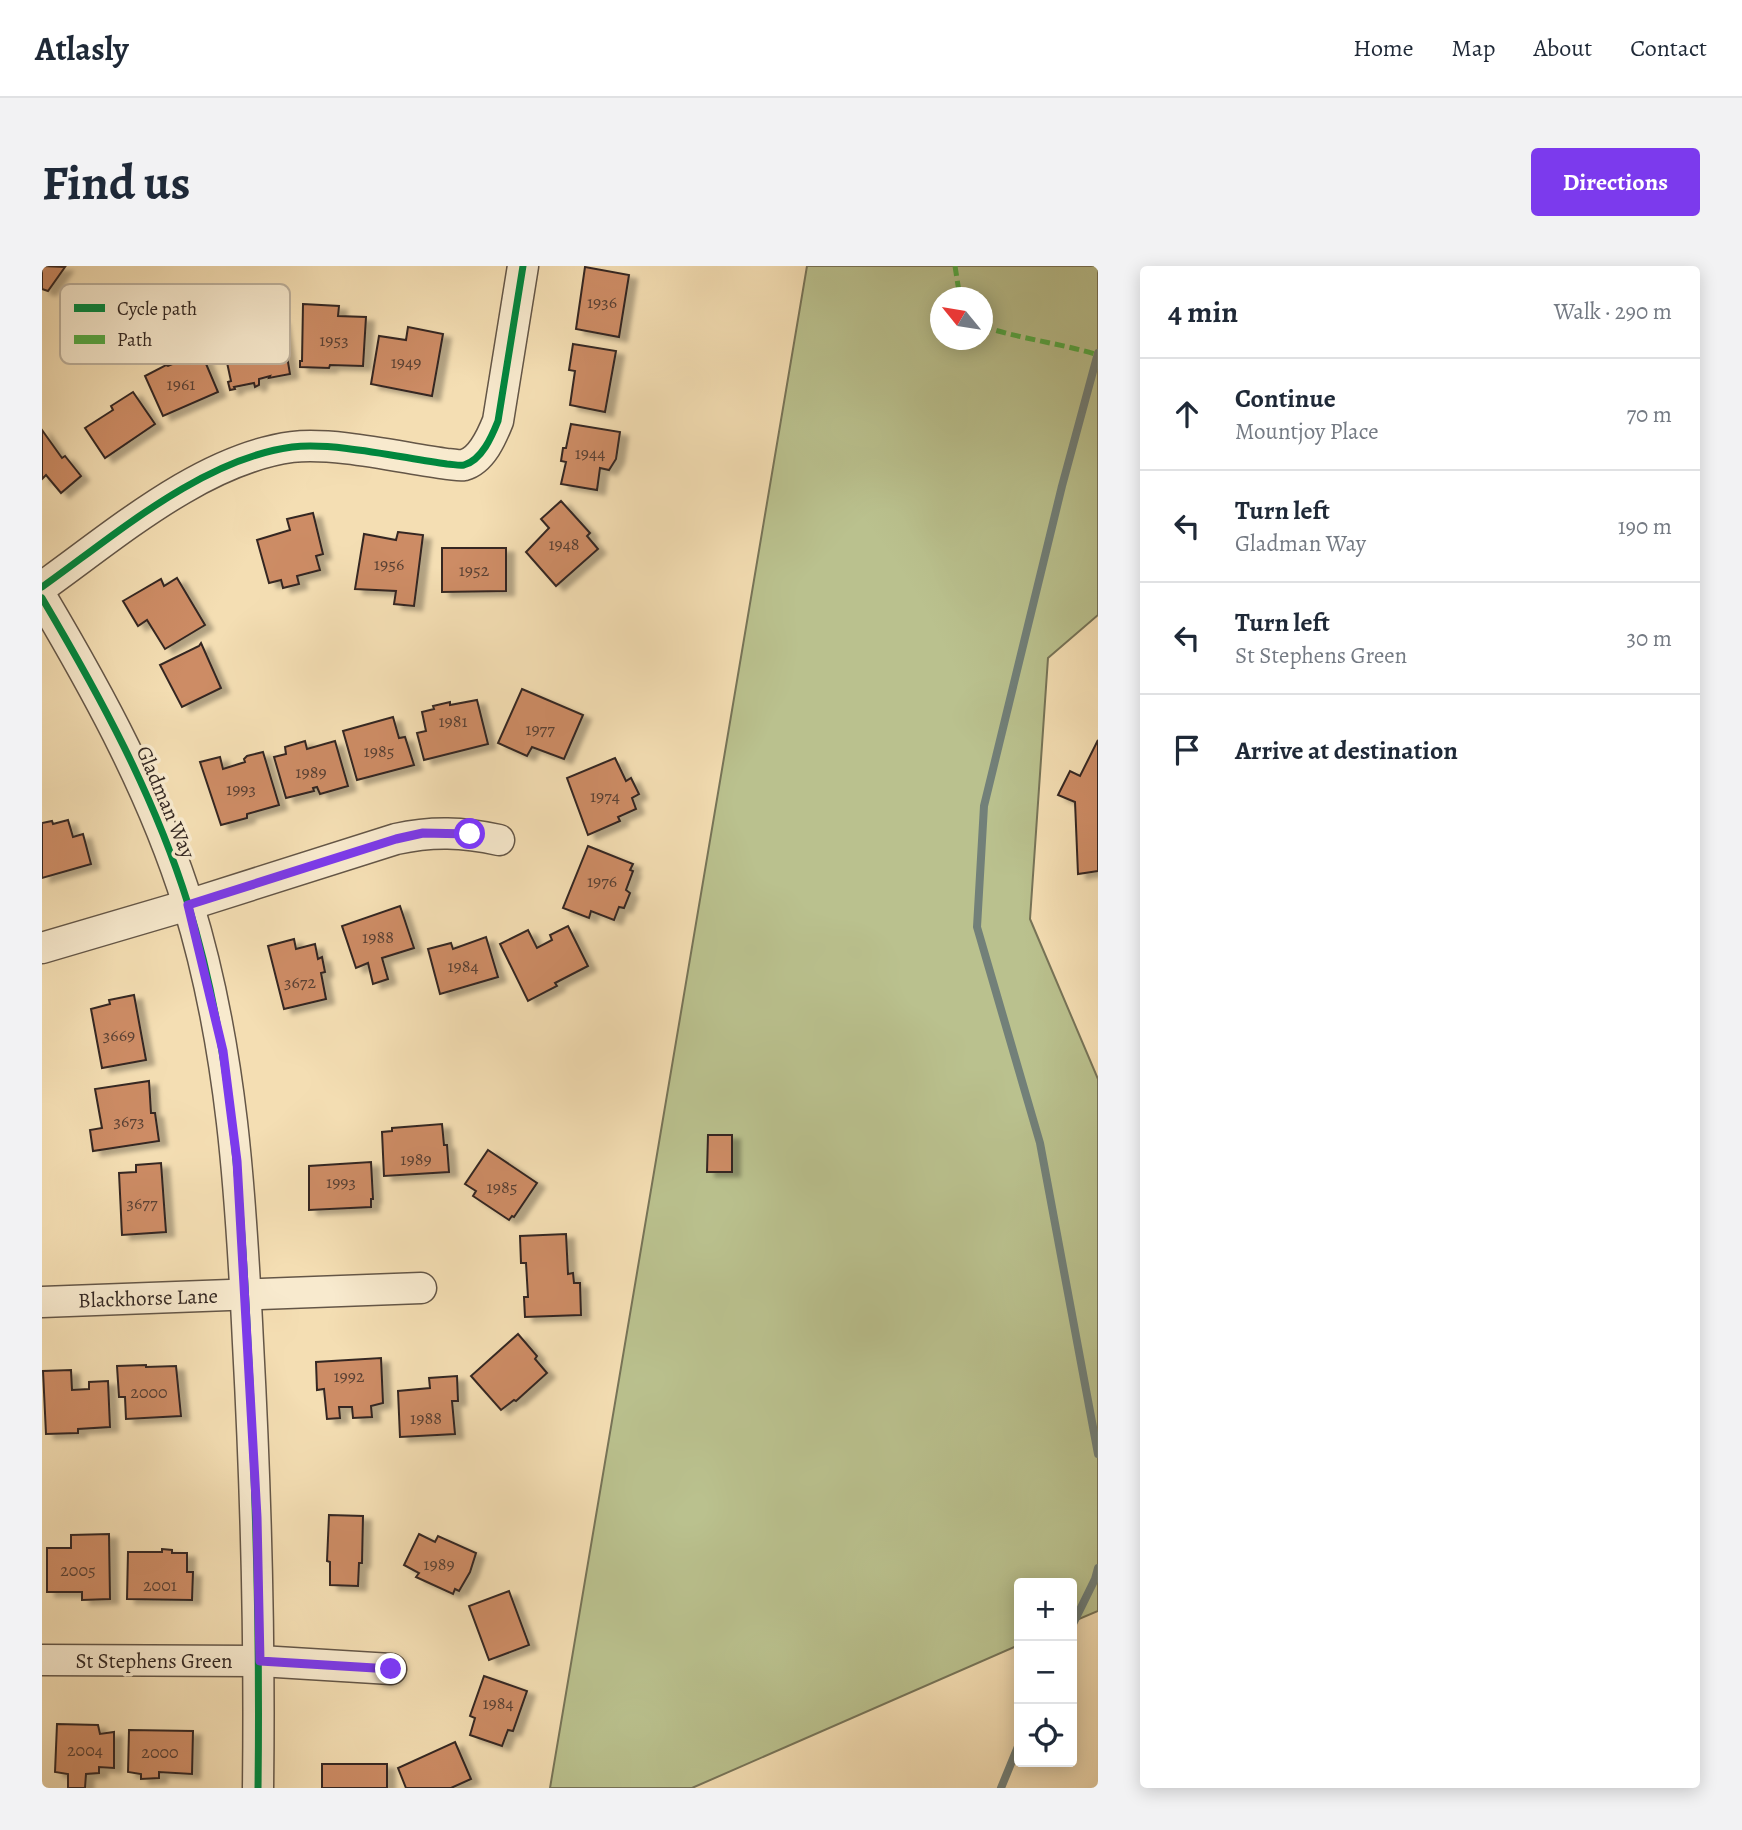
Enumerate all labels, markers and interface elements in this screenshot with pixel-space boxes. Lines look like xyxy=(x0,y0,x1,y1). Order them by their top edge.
text: Atlasly xyxy=(35,26,129,71)
text: Home xyxy=(1353,32,1414,64)
text: Map xyxy=(1452,32,1496,64)
text: About xyxy=(1534,32,1592,64)
text: Contact xyxy=(1630,32,1707,64)
button: Directions xyxy=(1531,148,1700,216)
text: Find us xyxy=(42,149,190,216)
legend xyxy=(60,284,290,364)
north arrow xyxy=(930,287,993,350)
house number: 1936 xyxy=(587,290,617,314)
text: 4 min xyxy=(1168,292,1238,332)
text: Cycle path xyxy=(117,296,197,322)
text: Walk · 290 m xyxy=(1554,296,1672,327)
text: Path xyxy=(117,327,152,353)
house number: 1953 xyxy=(319,328,349,352)
house number: 1949 xyxy=(391,350,421,374)
house number: 1961 xyxy=(167,372,195,396)
text: Continue xyxy=(1235,381,1336,416)
icon: ahead xyxy=(1168,395,1206,433)
text: 70 m xyxy=(1626,399,1672,430)
text: Mountjoy Place xyxy=(1235,416,1378,447)
house number: 1944 xyxy=(575,441,605,465)
text: Turn left xyxy=(1235,493,1330,528)
icon: left xyxy=(1168,507,1206,545)
text: 190 m xyxy=(1618,511,1672,542)
text: Gladman Way xyxy=(1235,528,1366,559)
house number: 1948 xyxy=(548,532,580,556)
house number: 1956 xyxy=(374,552,404,576)
house number: 1952 xyxy=(459,558,490,582)
text: Turn left xyxy=(1235,605,1330,640)
icon: left xyxy=(1168,619,1206,657)
text: 30 m xyxy=(1626,623,1672,654)
text: St Stephens Green xyxy=(1235,640,1407,671)
house number: 1981 xyxy=(438,709,468,733)
house number: 1977 xyxy=(525,717,555,741)
icon: arrive xyxy=(1168,731,1206,769)
text: Arrive at destination xyxy=(1235,733,1458,768)
house number: 1985 xyxy=(364,739,394,763)
street label: Gladman Way xyxy=(130,742,202,863)
house number: 1989 xyxy=(295,760,327,784)
house number: 1993 xyxy=(226,777,256,801)
house number: 1974 xyxy=(590,784,620,808)
route start xyxy=(454,818,485,849)
house number: 1976 xyxy=(587,869,617,893)
house number: 1988 xyxy=(362,925,394,949)
house number: 1984 xyxy=(447,954,479,978)
house number: 3672 xyxy=(284,970,316,994)
house number: 3669 xyxy=(103,1023,135,1047)
house number: 3673 xyxy=(114,1109,144,1133)
house number: 1989 xyxy=(400,1147,432,1171)
house number: 1993 xyxy=(326,1170,356,1194)
house number: 1985 xyxy=(487,1175,517,1199)
house number: 3677 xyxy=(127,1191,158,1215)
street label: Blackhorse Lane xyxy=(78,1282,218,1314)
house number: 1992 xyxy=(333,1364,365,1388)
house number: 2000 xyxy=(130,1380,168,1404)
house number: 1988 xyxy=(410,1406,442,1430)
house number: 1989 xyxy=(423,1552,455,1576)
house number: 2005 xyxy=(60,1558,96,1582)
house number: 2001 xyxy=(143,1573,177,1597)
map controls xyxy=(1014,1578,1077,1767)
button: + xyxy=(1014,1578,1077,1641)
button: − xyxy=(1014,1641,1077,1704)
street label: St Stephens Green xyxy=(75,1647,233,1675)
route end xyxy=(375,1653,406,1684)
house number: 1984 xyxy=(482,1691,514,1715)
button: locate xyxy=(1014,1704,1077,1767)
house number: 2004 xyxy=(67,1738,103,1762)
house number: 2000 xyxy=(141,1740,179,1764)

